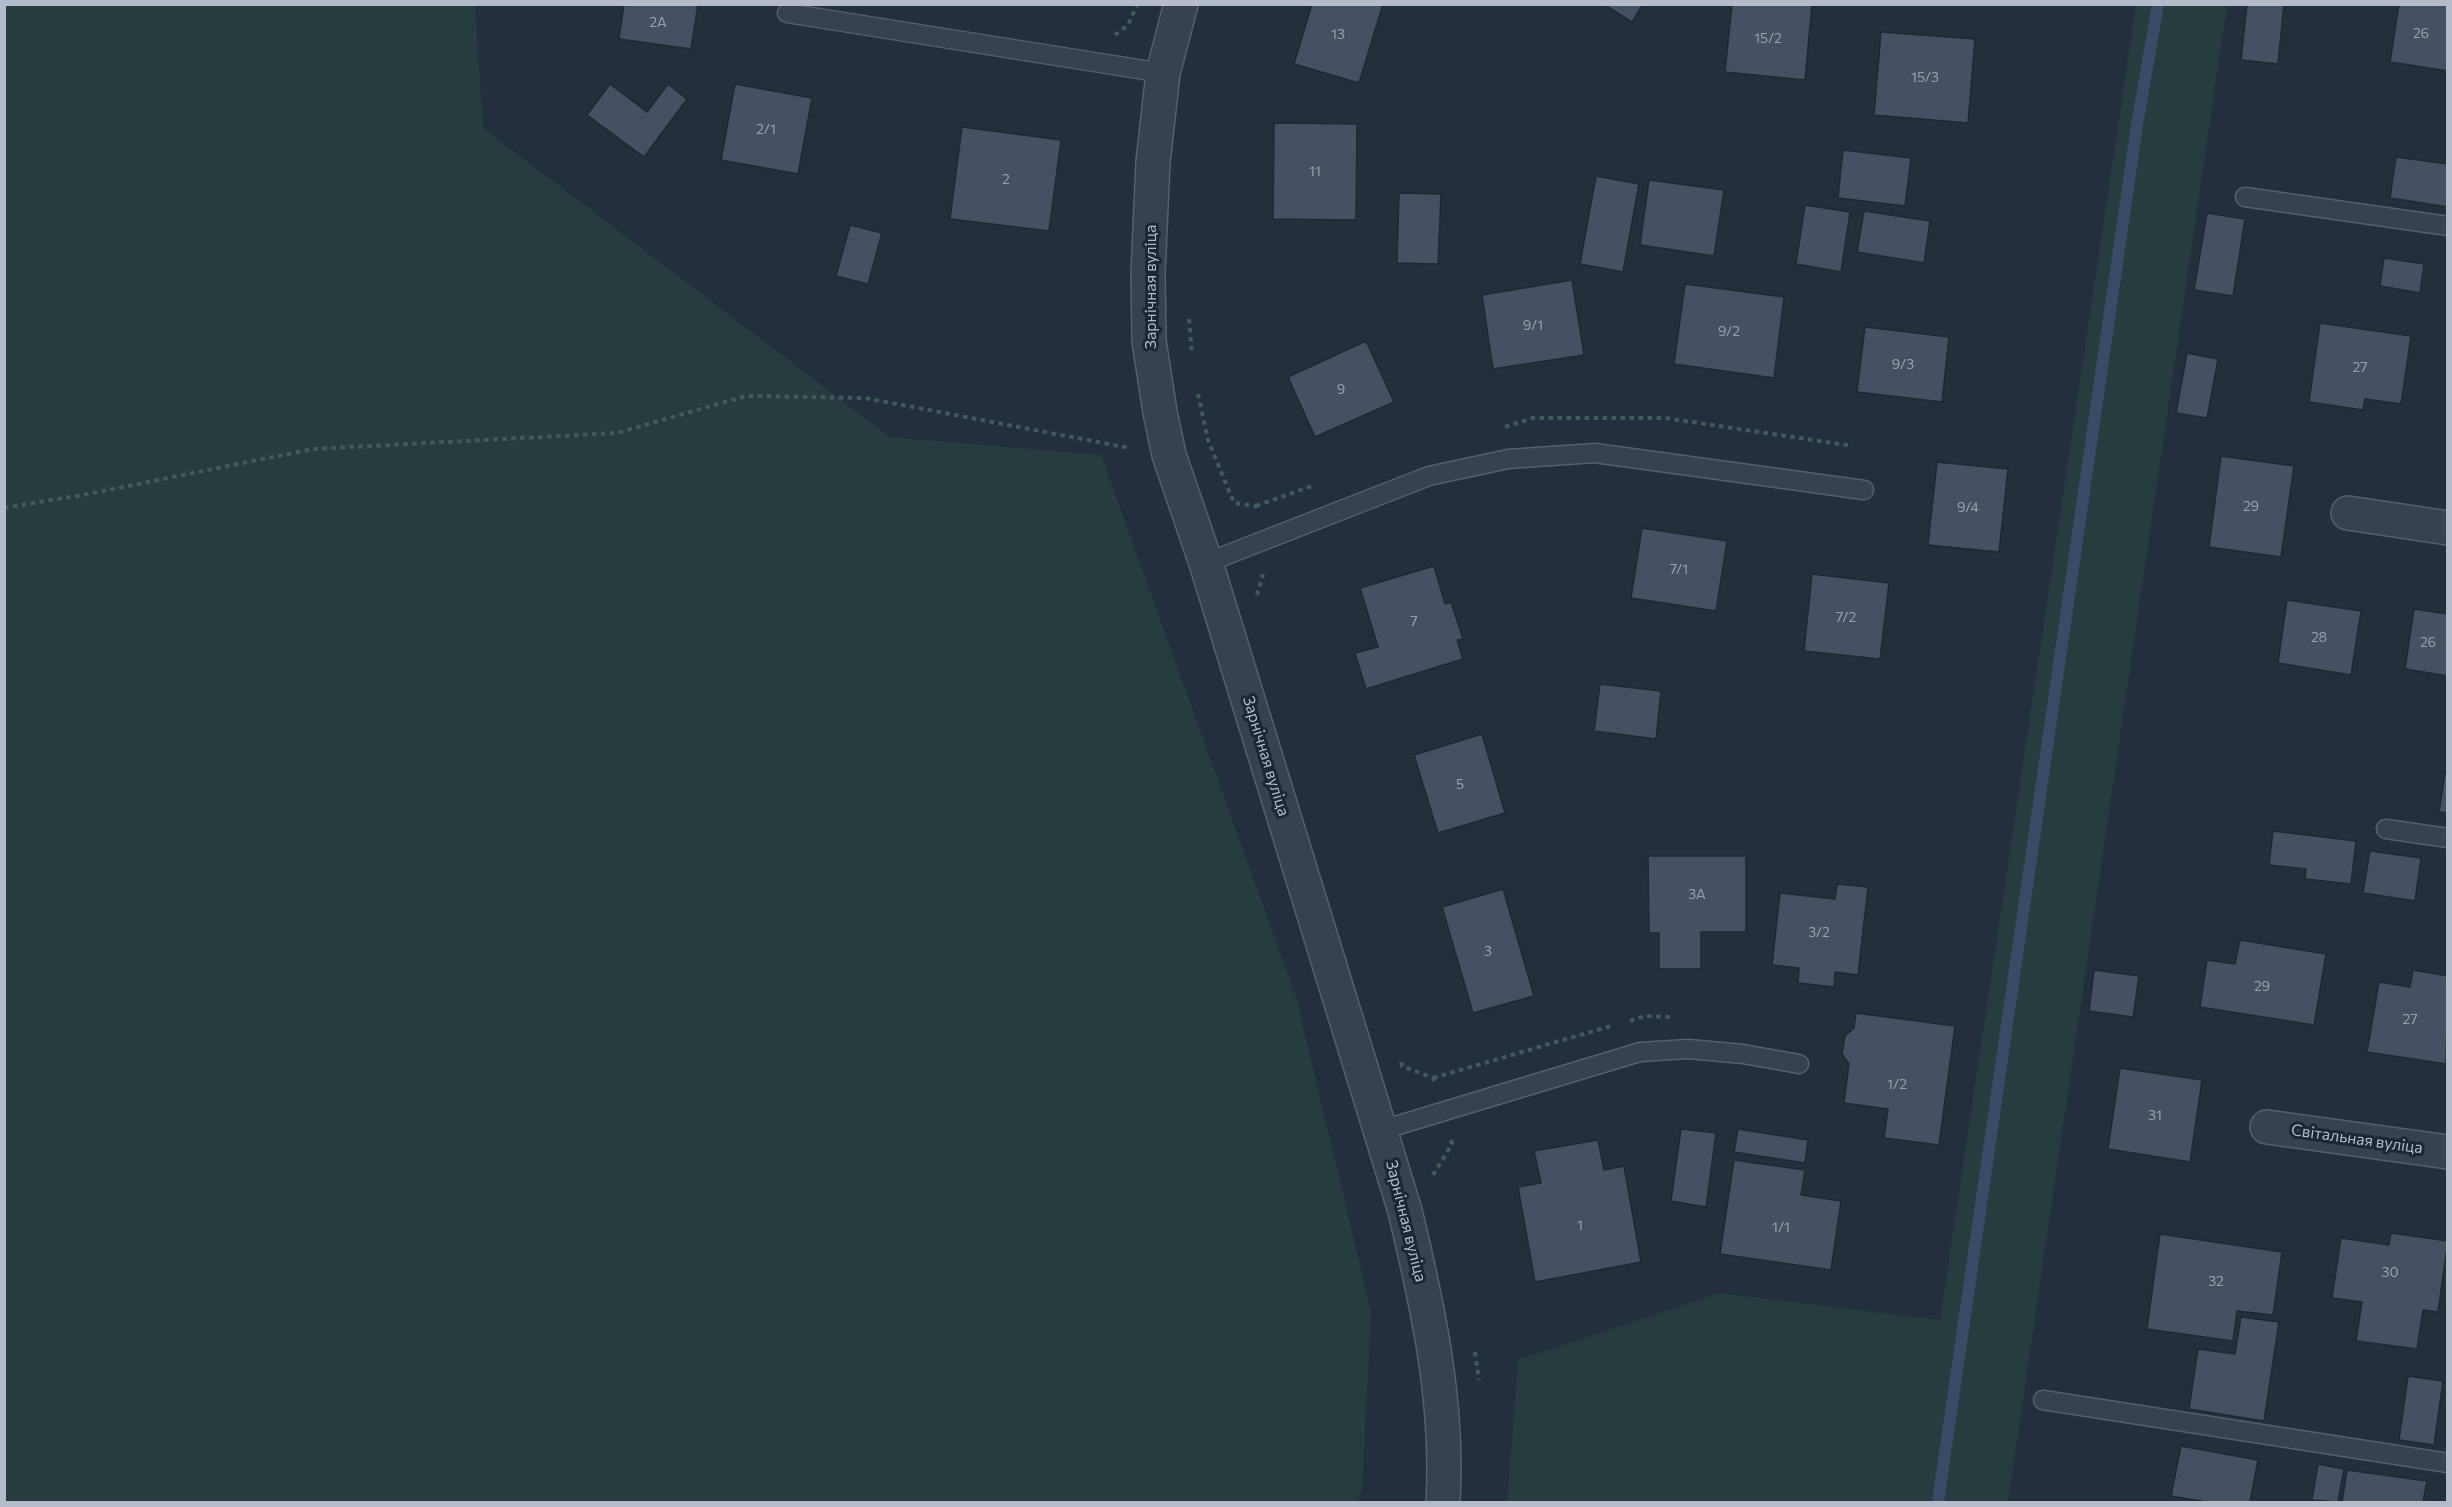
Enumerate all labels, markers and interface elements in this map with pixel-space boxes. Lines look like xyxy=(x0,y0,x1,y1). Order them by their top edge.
house number: 2А xyxy=(649,14,667,30)
house number: 26 xyxy=(2413,25,2429,41)
house number: 13 xyxy=(1331,26,1345,42)
house number: 15/2 xyxy=(1754,30,1782,46)
house number: 15/3 xyxy=(1911,69,1939,85)
house number: 2/1 xyxy=(756,121,776,137)
house number: 11 xyxy=(1309,163,1321,179)
house number: 2 xyxy=(1002,171,1010,187)
street label: Зарнічная вуліца xyxy=(1141,225,1161,349)
house number: 9/1 xyxy=(1523,317,1543,333)
house number: 9/2 xyxy=(1718,323,1740,339)
house number: 9/3 xyxy=(1892,356,1914,372)
house number: 27 xyxy=(2352,359,2368,375)
house number: 9 xyxy=(1337,381,1345,397)
house number: 29 xyxy=(2243,498,2259,514)
house number: 9/4 xyxy=(1957,499,1979,515)
house number: 7/1 xyxy=(1670,561,1688,577)
house number: 7/2 xyxy=(1836,609,1856,625)
house number: 7 xyxy=(1410,613,1418,629)
house number: 28 xyxy=(2311,629,2327,645)
house number: 26 xyxy=(2420,634,2436,650)
street label: Зарнічная вуліца xyxy=(1239,694,1293,818)
house number: 5 xyxy=(1456,776,1464,792)
house number: 3А xyxy=(1688,886,1706,902)
house number: 3/2 xyxy=(1808,924,1830,940)
house number: 3 xyxy=(1484,943,1492,959)
house number: 29 xyxy=(2254,978,2270,994)
house number: 27 xyxy=(2402,1011,2418,1027)
house number: 1/2 xyxy=(1887,1076,1907,1092)
house number: 31 xyxy=(2148,1107,2162,1123)
street label: Світальная вуліца xyxy=(2290,1120,2424,1158)
street label: Зарнічная вуліца xyxy=(1382,1158,1430,1284)
house number: 1 xyxy=(1577,1217,1583,1233)
house number: 1/1 xyxy=(1772,1219,1790,1235)
house number: 30 xyxy=(2381,1264,2399,1280)
house number: 32 xyxy=(2208,1273,2224,1289)

